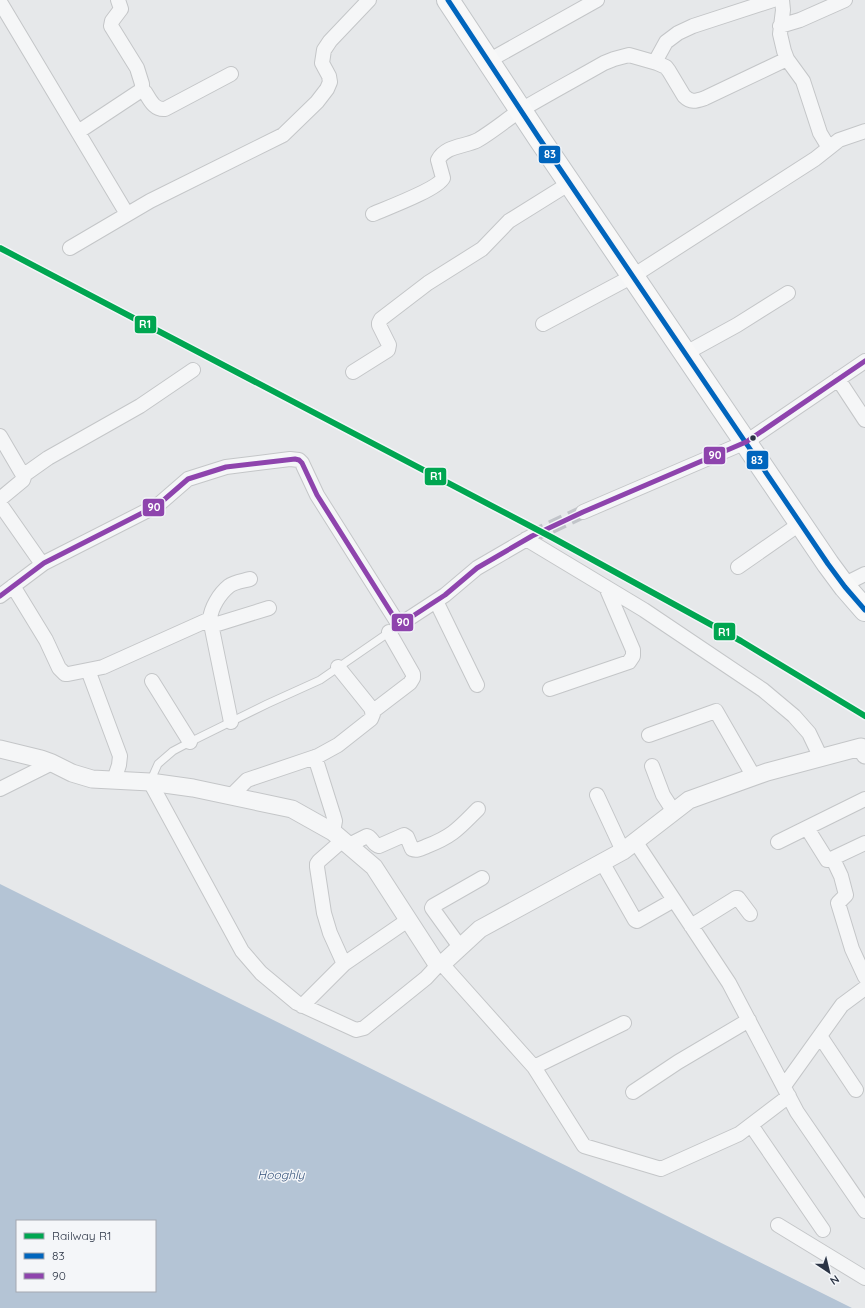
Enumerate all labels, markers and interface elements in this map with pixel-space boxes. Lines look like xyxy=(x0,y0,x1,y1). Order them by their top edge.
line badge: 83 xyxy=(538,145,561,164)
text: 83 xyxy=(544,147,556,161)
line badge: R1 xyxy=(134,315,157,334)
text: R1 xyxy=(139,317,151,331)
unlabelled marker xyxy=(748,433,758,443)
line badge: 90 xyxy=(703,446,726,465)
text: 90 xyxy=(708,448,722,462)
line badge: 83 xyxy=(746,450,769,470)
text: 83 xyxy=(751,453,763,467)
line badge: R1 xyxy=(424,467,447,486)
text: R1 xyxy=(430,469,442,483)
line badge: 90 xyxy=(142,498,165,517)
text: 90 xyxy=(147,500,161,514)
line badge: 90 xyxy=(391,613,414,632)
text: 90 xyxy=(396,615,410,629)
line badge: R1 xyxy=(713,622,736,641)
text: R1 xyxy=(718,625,730,639)
water label: Hooghly xyxy=(258,1167,306,1182)
legend xyxy=(16,1220,156,1292)
text: Railway R1 xyxy=(52,1228,111,1243)
text: 83 xyxy=(52,1248,65,1263)
north arrow xyxy=(809,1252,849,1292)
text: 90 xyxy=(52,1268,66,1283)
text: N xyxy=(827,1272,842,1288)

